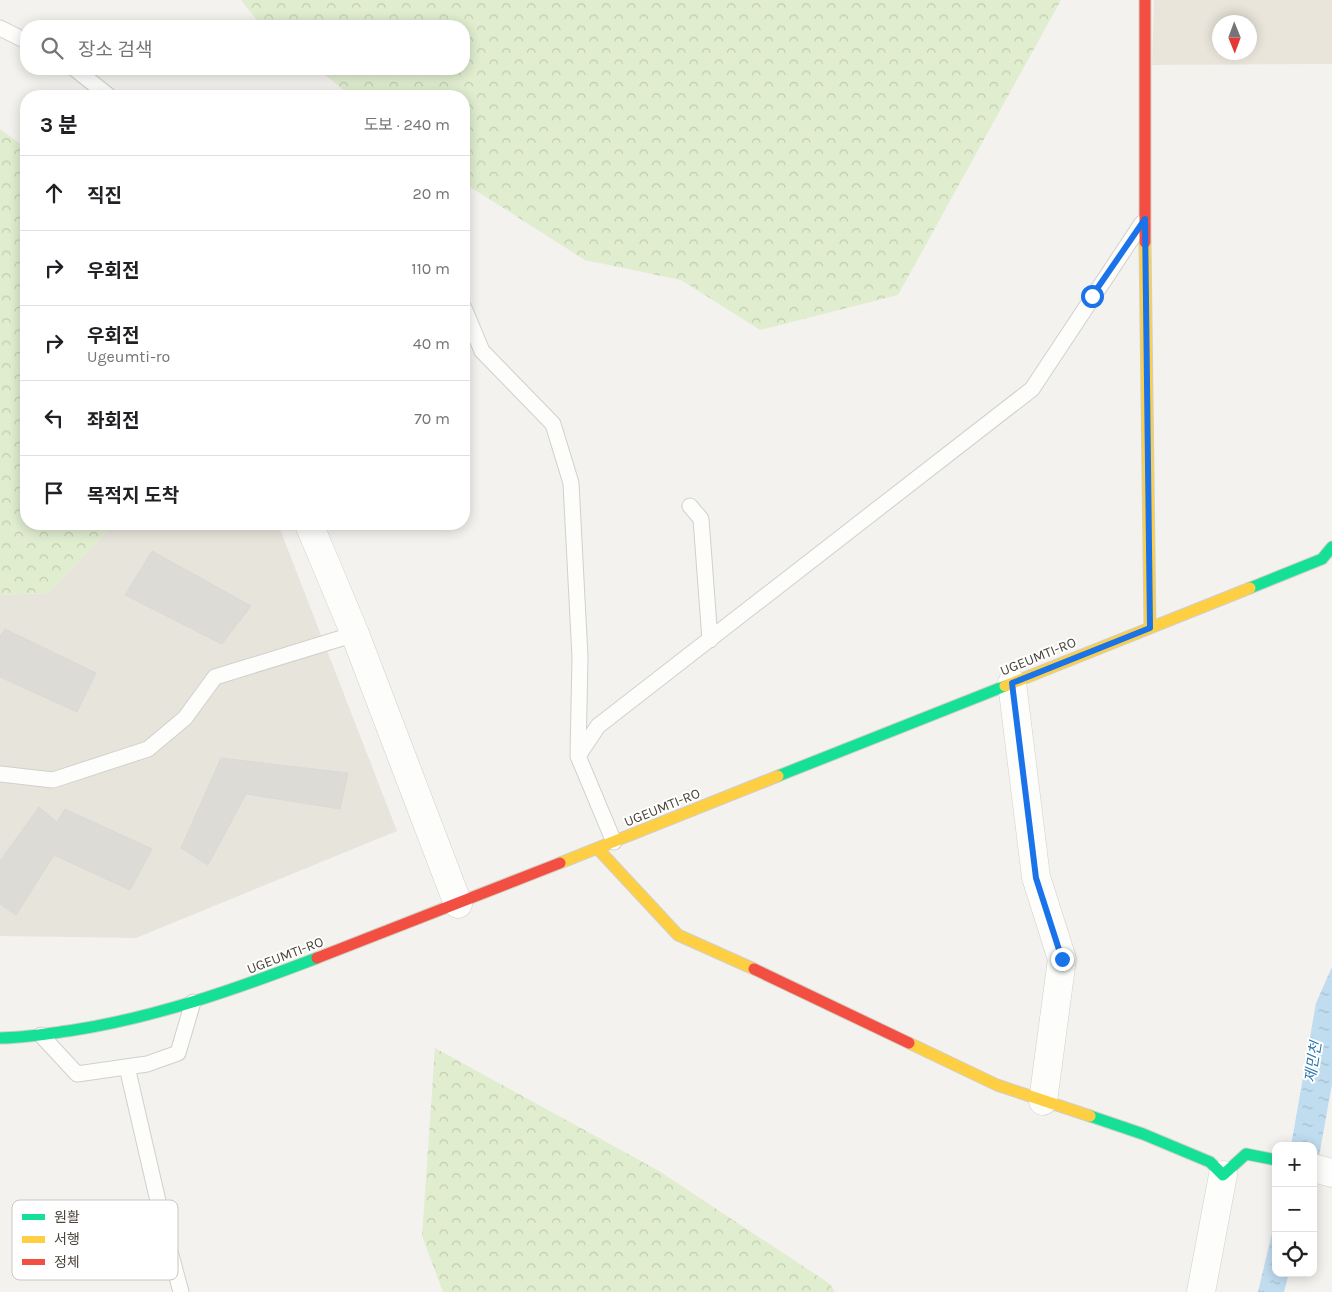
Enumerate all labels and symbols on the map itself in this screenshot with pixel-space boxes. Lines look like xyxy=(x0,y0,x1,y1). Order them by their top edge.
north arrow xyxy=(1212,15,1257,60)
route start xyxy=(1081,285,1104,308)
street label: UGEUMTI-RO xyxy=(998,634,1079,679)
street label: UGEUMTI-RO xyxy=(622,785,703,830)
street label: UGEUMTI-RO xyxy=(245,933,326,978)
route end xyxy=(1051,948,1074,971)
water label: 제민천 xyxy=(1301,1038,1325,1084)
legend xyxy=(12,1200,178,1280)
text: 원활 xyxy=(54,1209,80,1226)
text: 서행 xyxy=(54,1231,80,1248)
text: 정체 xyxy=(54,1254,80,1271)

